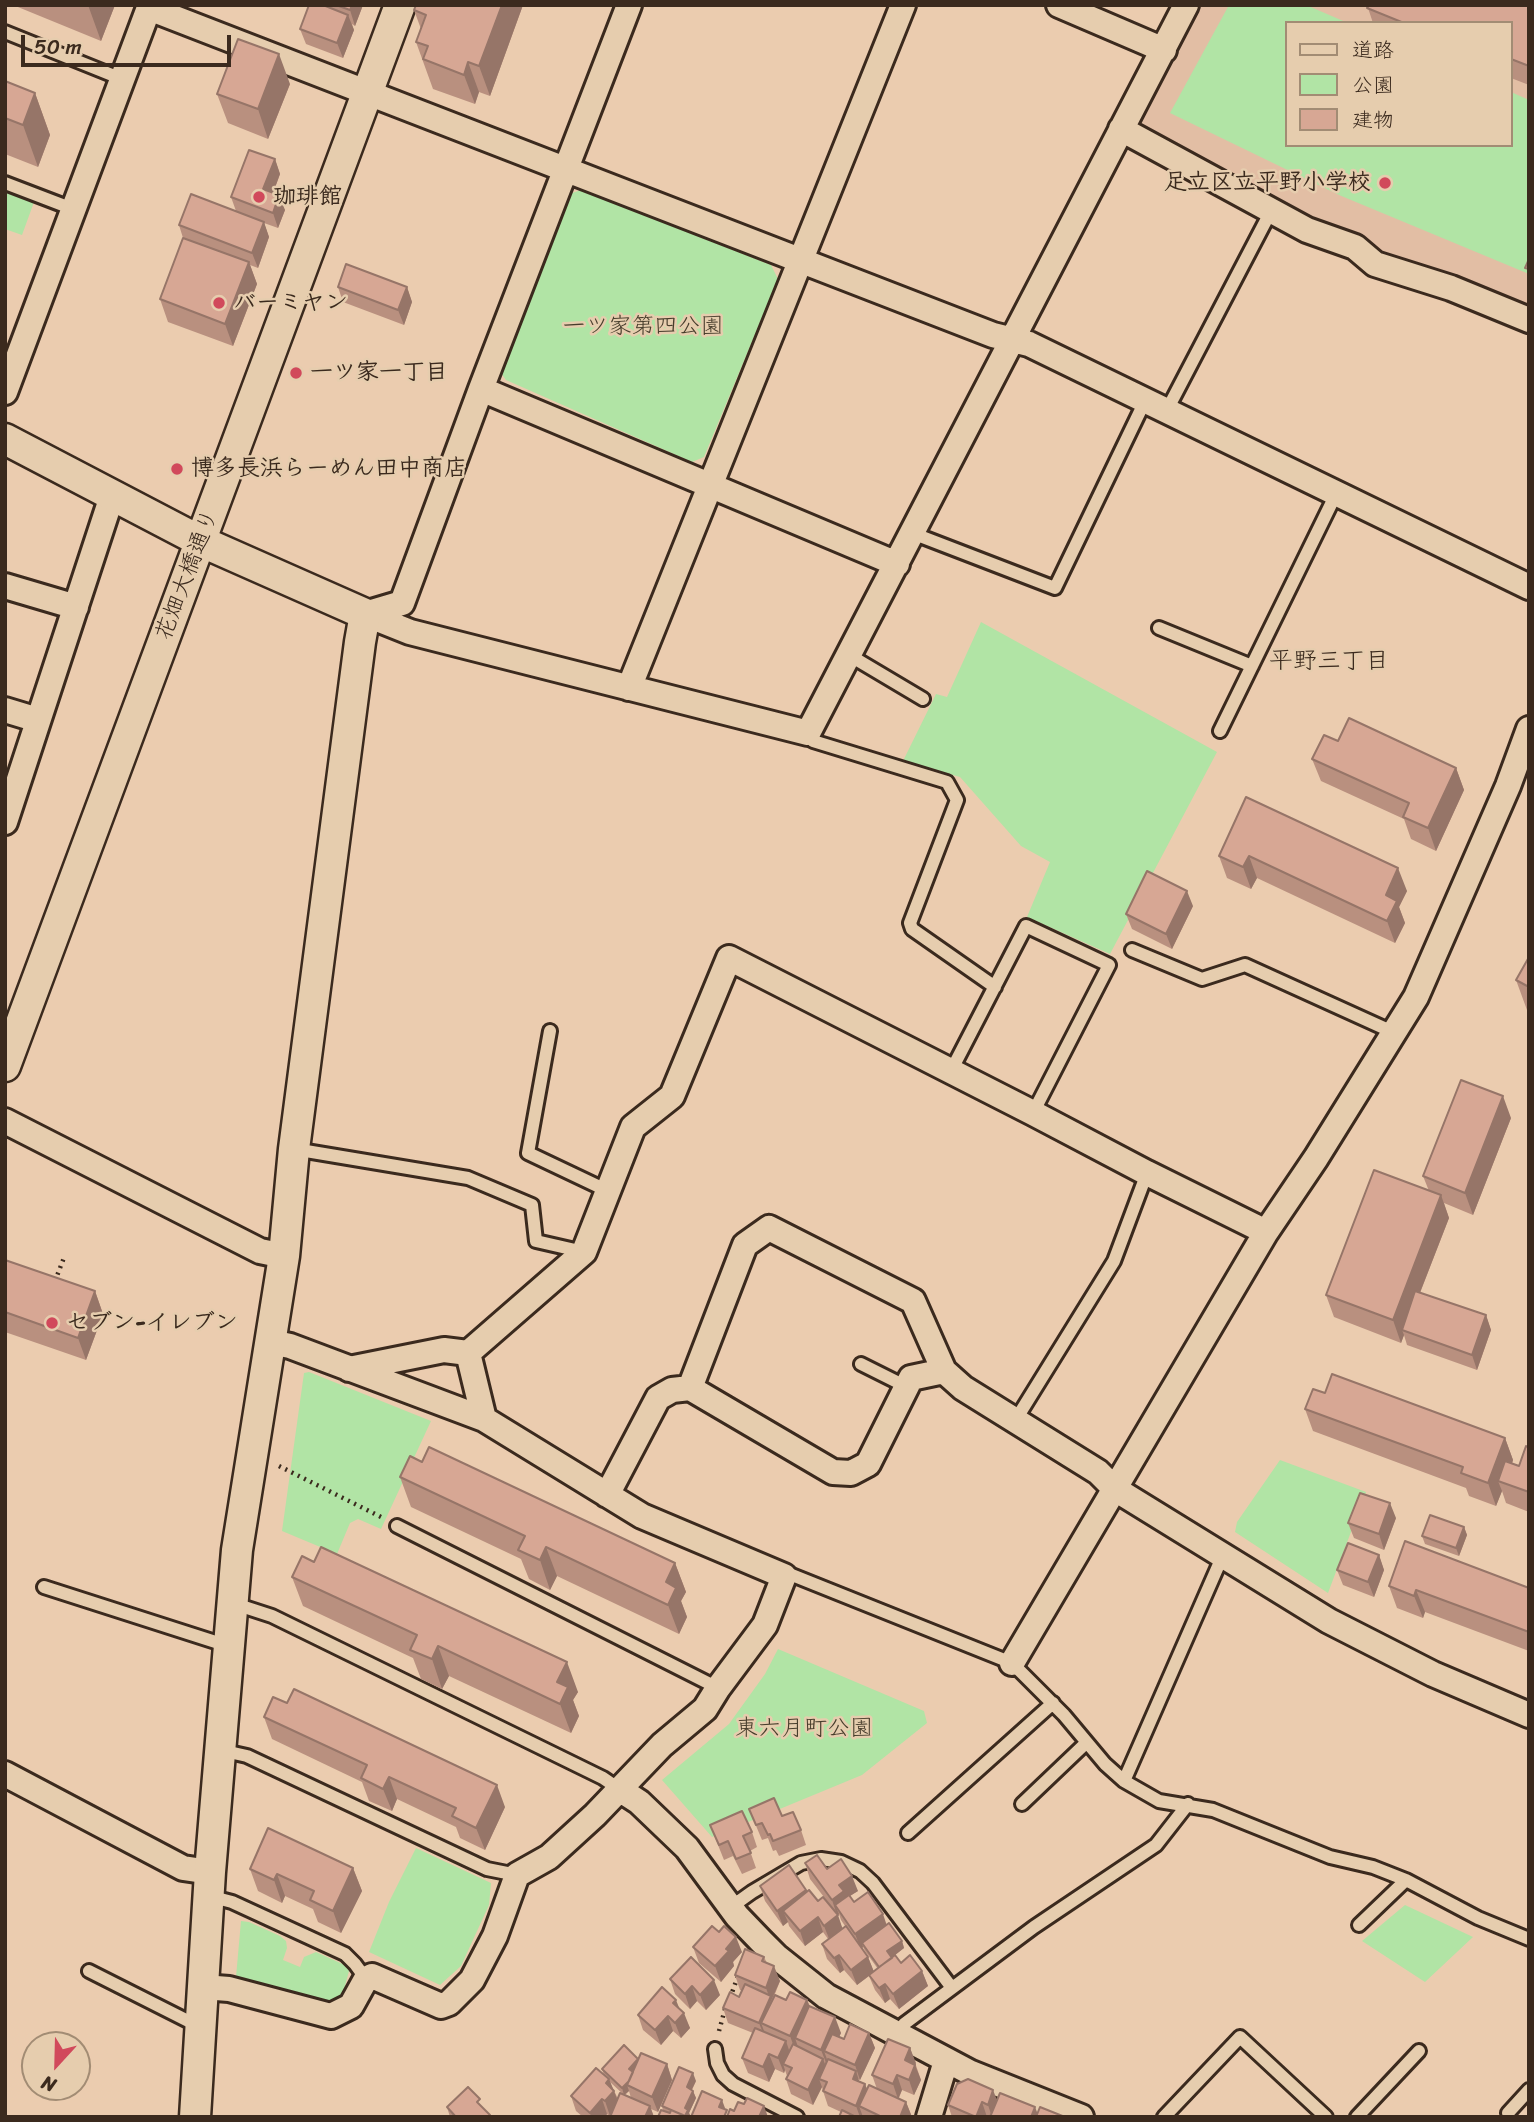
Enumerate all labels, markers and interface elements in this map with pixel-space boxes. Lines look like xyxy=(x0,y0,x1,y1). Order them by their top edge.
scale bar xyxy=(24,21,234,65)
legend xyxy=(1286,21,1513,147)
text: 50 m xyxy=(34,28,82,66)
text: 道路 xyxy=(1352,31,1394,69)
text: 公園 xyxy=(1352,66,1394,104)
text: 建物 xyxy=(1352,101,1394,139)
place label: 足立区立平野小学校 xyxy=(1164,169,1371,197)
marker: 足立区立平野小学校 xyxy=(1377,175,1393,191)
place label: 珈琲館 xyxy=(273,183,342,211)
marker: 珈琲館 xyxy=(251,189,267,205)
place label: バーミヤン xyxy=(233,289,348,317)
marker: バーミヤン xyxy=(211,295,227,311)
park label: 一ツ家第四公園 xyxy=(563,313,723,341)
place label: 一ツ家一丁目 xyxy=(310,359,448,387)
marker: 一ツ家一丁目 xyxy=(288,365,304,381)
place label: 博多長浜らーめん田中商店 xyxy=(191,455,467,483)
marker: 博多長浜らーめん田中商店 xyxy=(169,461,185,477)
street label: 花畑大橋通り xyxy=(150,506,226,644)
district label: 平野三丁目 xyxy=(1269,648,1389,676)
place label: セブン-イレブン xyxy=(66,1309,238,1337)
marker: セブン-イレブン xyxy=(44,1315,60,1331)
park label: 東六月町公園 xyxy=(735,1715,873,1743)
north arrow xyxy=(21,2031,91,2101)
text: N xyxy=(36,2066,61,2102)

